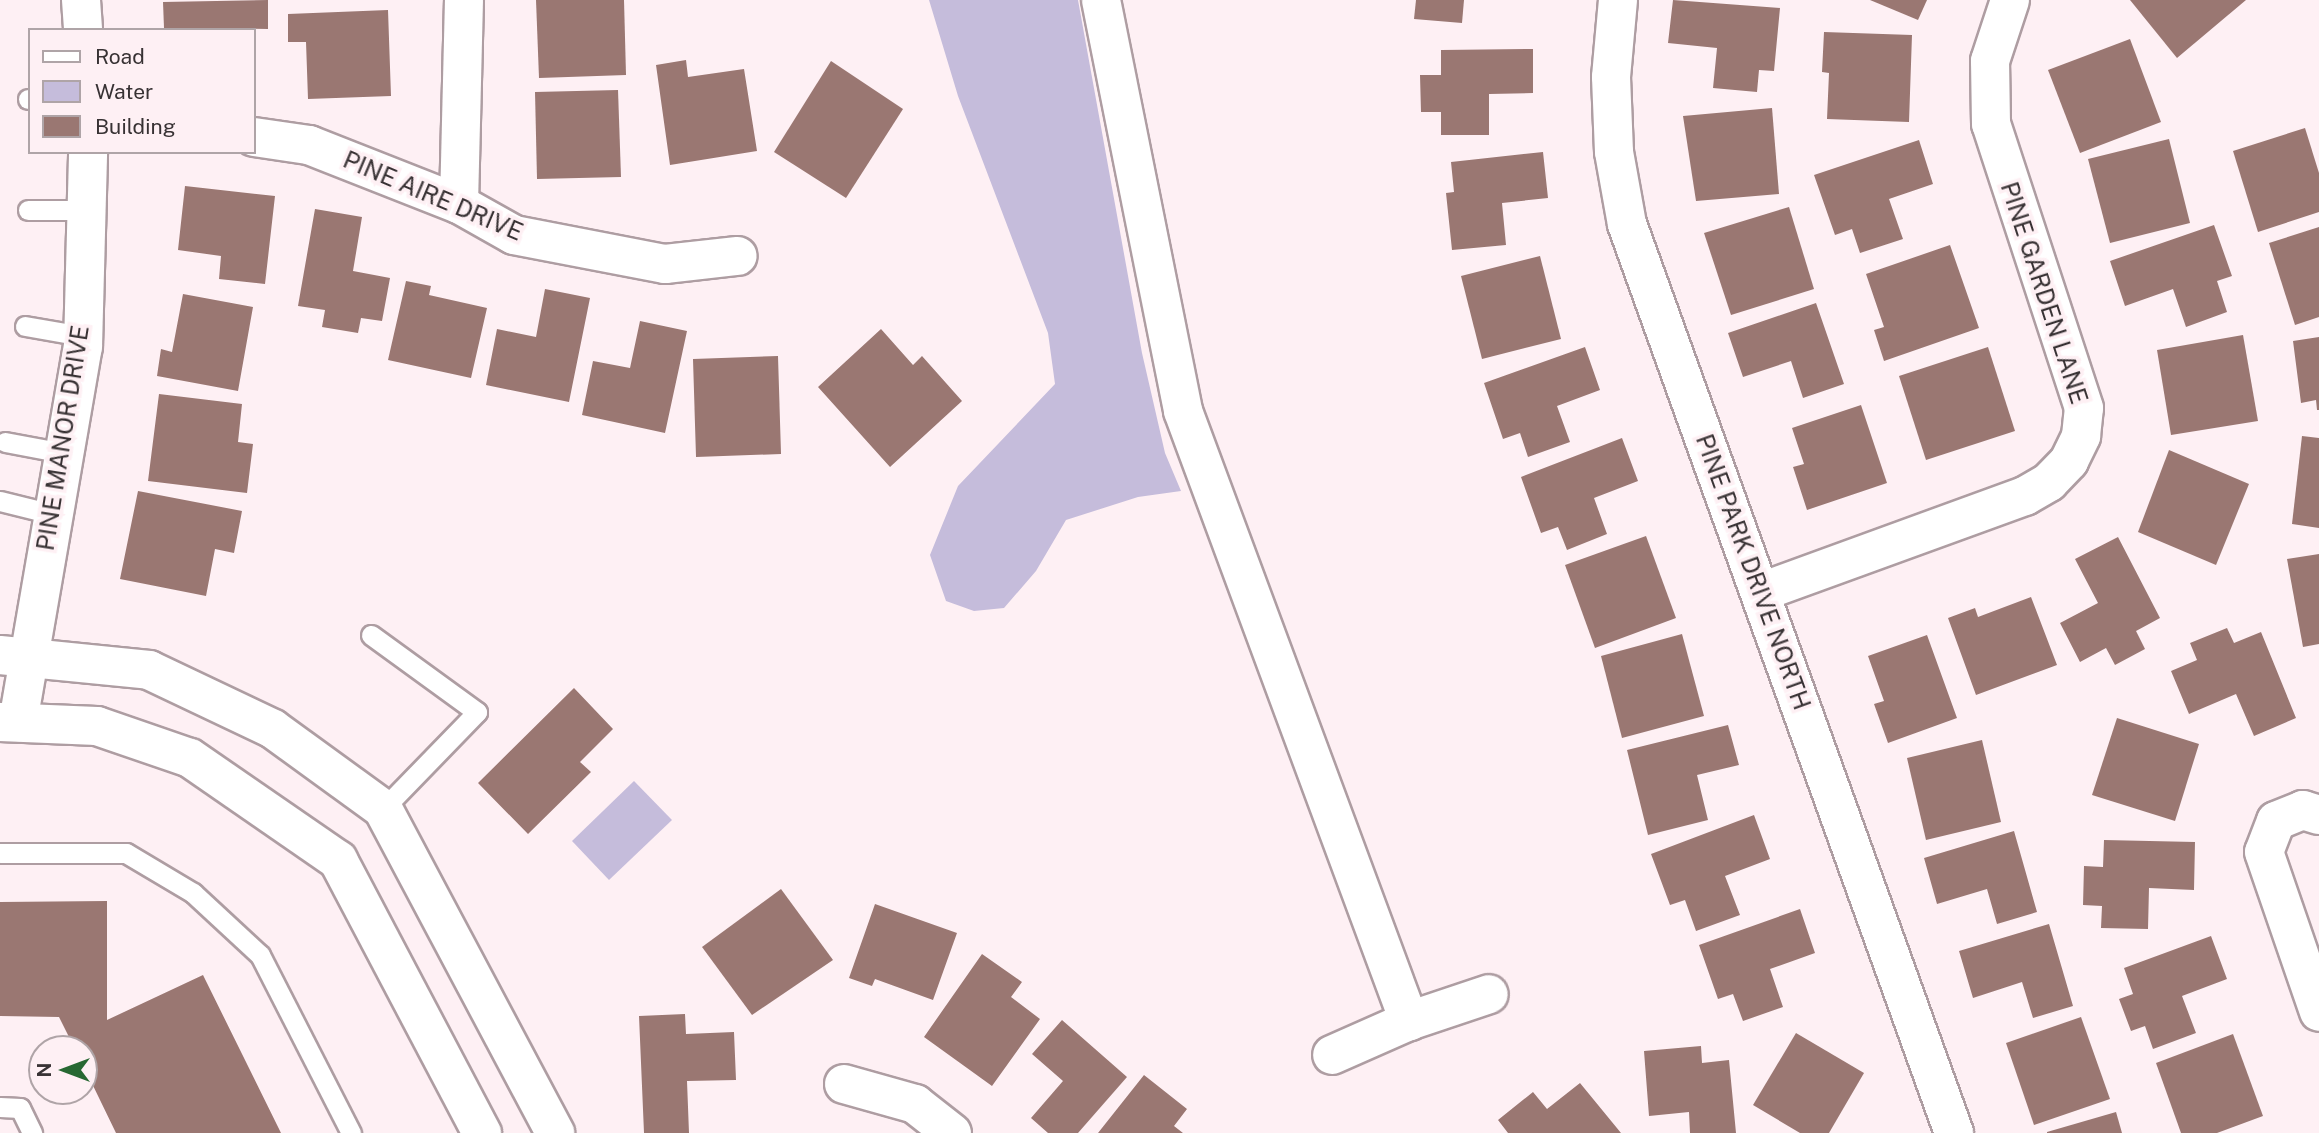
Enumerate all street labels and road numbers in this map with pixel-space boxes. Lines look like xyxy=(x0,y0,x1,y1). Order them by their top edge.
street label: PINE AIRE DRIVE xyxy=(339,145,527,247)
street label: PINE GARDEN LANE xyxy=(1995,178,2093,408)
street label: PINE MANOR DRIVE xyxy=(31,323,95,553)
street label: PINE PARK DRIVE NORTH xyxy=(1690,430,1816,714)

